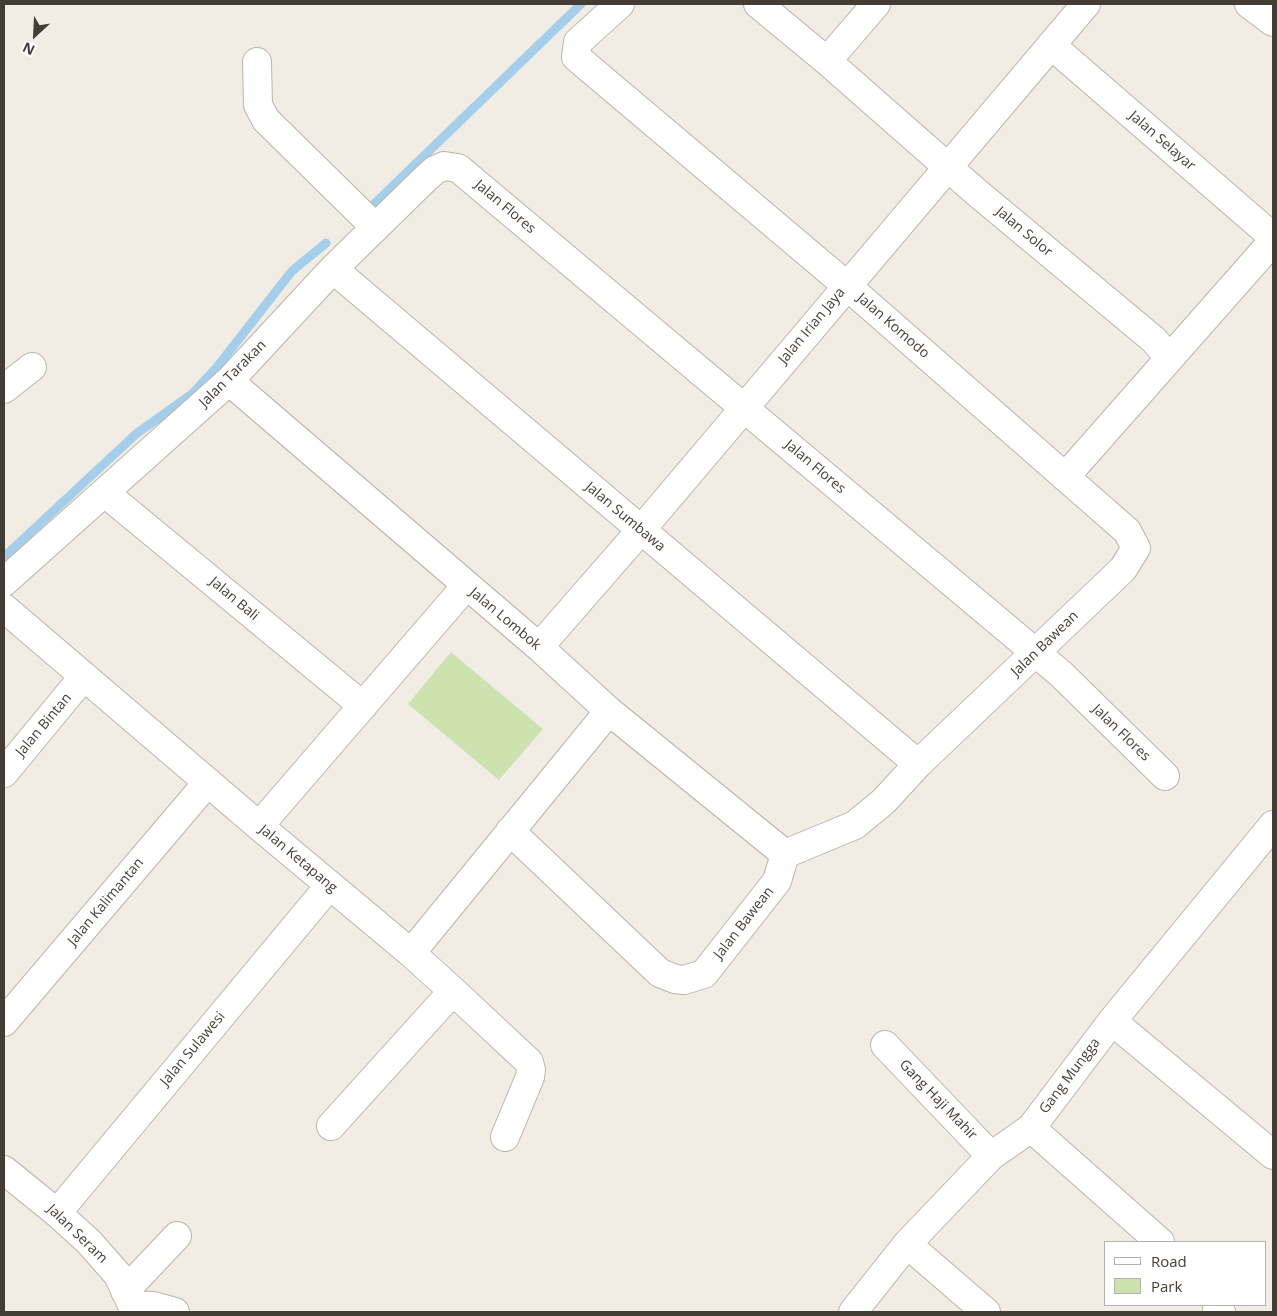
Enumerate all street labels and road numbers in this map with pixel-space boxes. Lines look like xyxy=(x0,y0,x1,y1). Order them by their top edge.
street label: Jalan Selayar xyxy=(1125,108,1199,174)
street label: Jalan Flores xyxy=(471,177,539,237)
street label: Jalan Solor xyxy=(992,203,1056,261)
street label: Jalan Irian Jaya xyxy=(775,284,849,368)
street label: Jalan Komodo xyxy=(853,290,933,362)
street label: Jalan Tarakan xyxy=(196,337,270,411)
street label: Jalan Flores xyxy=(781,437,849,497)
street label: Jalan Sumbawa xyxy=(582,479,668,555)
street label: Jalan Bali xyxy=(206,574,262,624)
street label: Jalan Lombok xyxy=(466,584,544,654)
street label: Jalan Bawean xyxy=(1008,608,1082,680)
street label: Jalan Bintan xyxy=(13,690,75,760)
street label: Jalan Flores xyxy=(1088,701,1154,765)
street label: Jalan Ketapang xyxy=(256,821,340,897)
street label: Jalan Kalimantan xyxy=(64,855,148,949)
street label: Jalan Bawean xyxy=(711,884,777,962)
street label: Jalan Sulawesi xyxy=(157,1009,229,1089)
street label: Gang Mungga xyxy=(1036,1035,1104,1117)
street label: Gang Haji Mahir xyxy=(896,1056,980,1144)
street label: Jalan Seram xyxy=(43,1201,111,1267)

